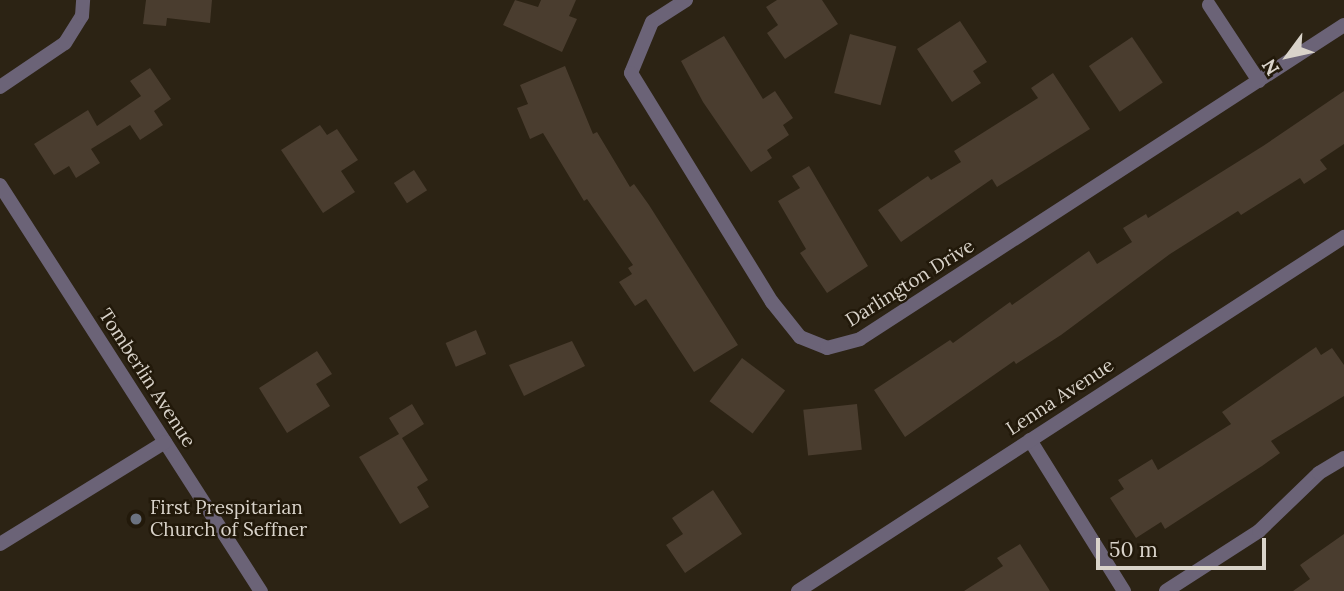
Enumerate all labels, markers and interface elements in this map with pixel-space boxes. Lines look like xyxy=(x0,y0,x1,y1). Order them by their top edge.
north arrow xyxy=(1253,21,1323,91)
text: N xyxy=(1256,55,1284,80)
street label: Darlington Drive xyxy=(842,234,978,332)
street label: Tomberlin Avenue xyxy=(94,305,200,451)
street label: Lenna Avenue xyxy=(1002,354,1118,440)
place label: First Prespitarian Church of Seffner xyxy=(150,497,307,541)
marker: First Prespitarian Church of Seffner xyxy=(128,511,144,527)
scale bar xyxy=(1099,524,1269,568)
text: 50 m xyxy=(1109,536,1158,563)

